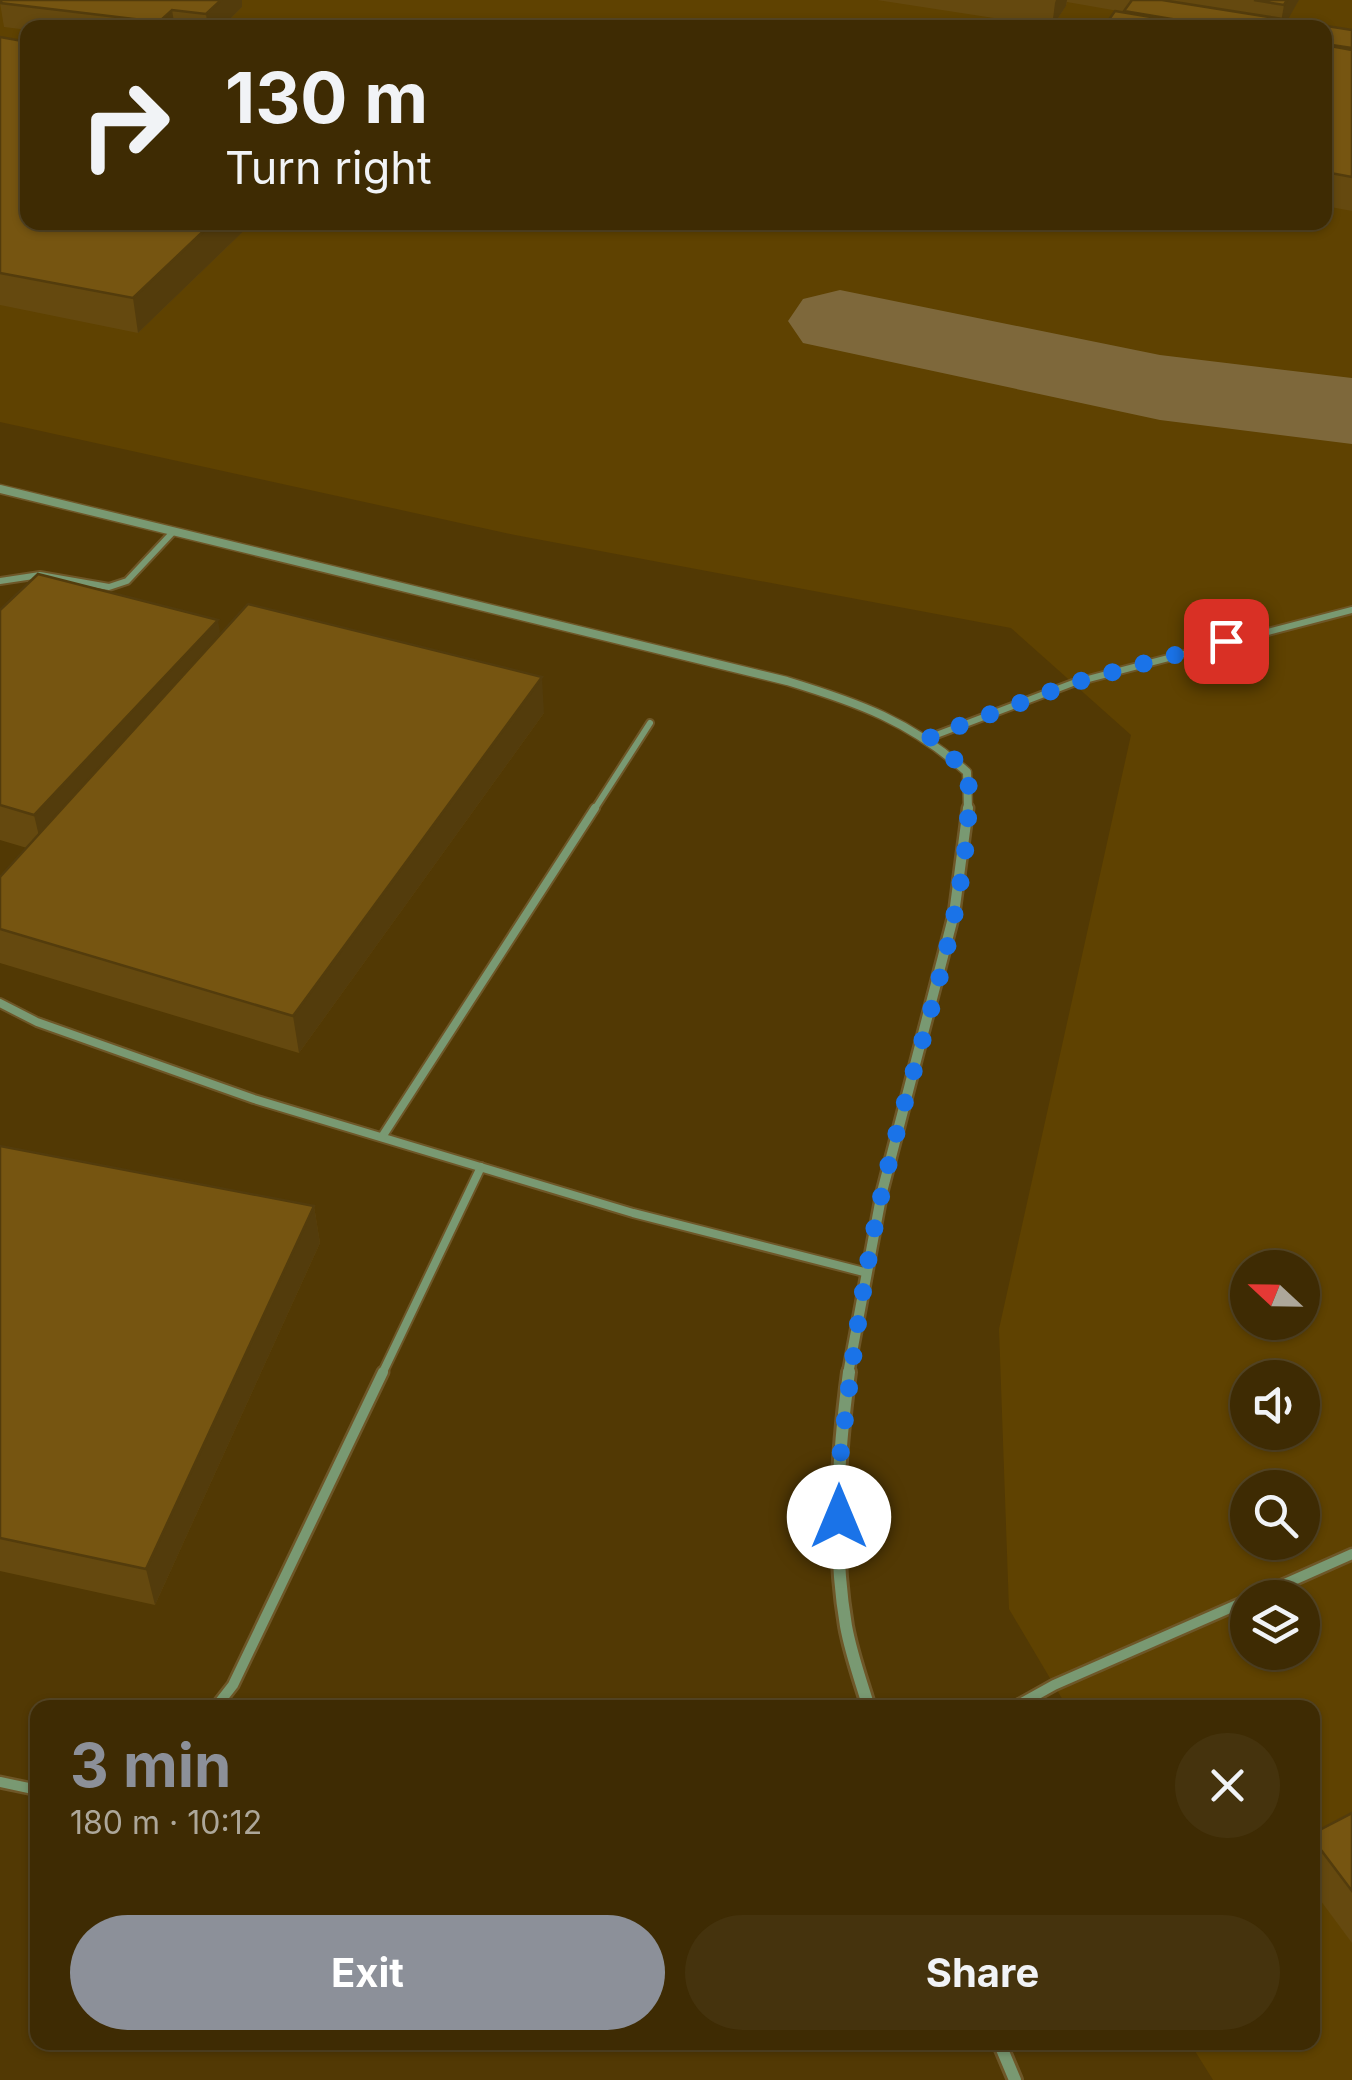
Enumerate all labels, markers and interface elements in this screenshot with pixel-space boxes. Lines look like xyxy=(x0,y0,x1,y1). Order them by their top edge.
text: 130 m xyxy=(225,55,428,140)
icon: right xyxy=(60,60,190,190)
text: Turn right xyxy=(225,140,432,195)
pin xyxy=(1184,599,1269,684)
icon: arrive xyxy=(1199,614,1254,669)
north arrow xyxy=(1230,1250,1320,1340)
map controls xyxy=(1230,1250,1320,1670)
button: sound xyxy=(1230,1360,1320,1450)
position arrow xyxy=(787,1465,891,1569)
button: search xyxy=(1230,1470,1320,1560)
button: layers xyxy=(1230,1580,1320,1670)
text: 3 min xyxy=(70,1729,231,1801)
button: close xyxy=(1175,1733,1280,1838)
text: 180 m · 10:12 xyxy=(70,1803,262,1842)
button: Exit xyxy=(70,1915,665,2030)
button: Share xyxy=(685,1915,1280,2030)

